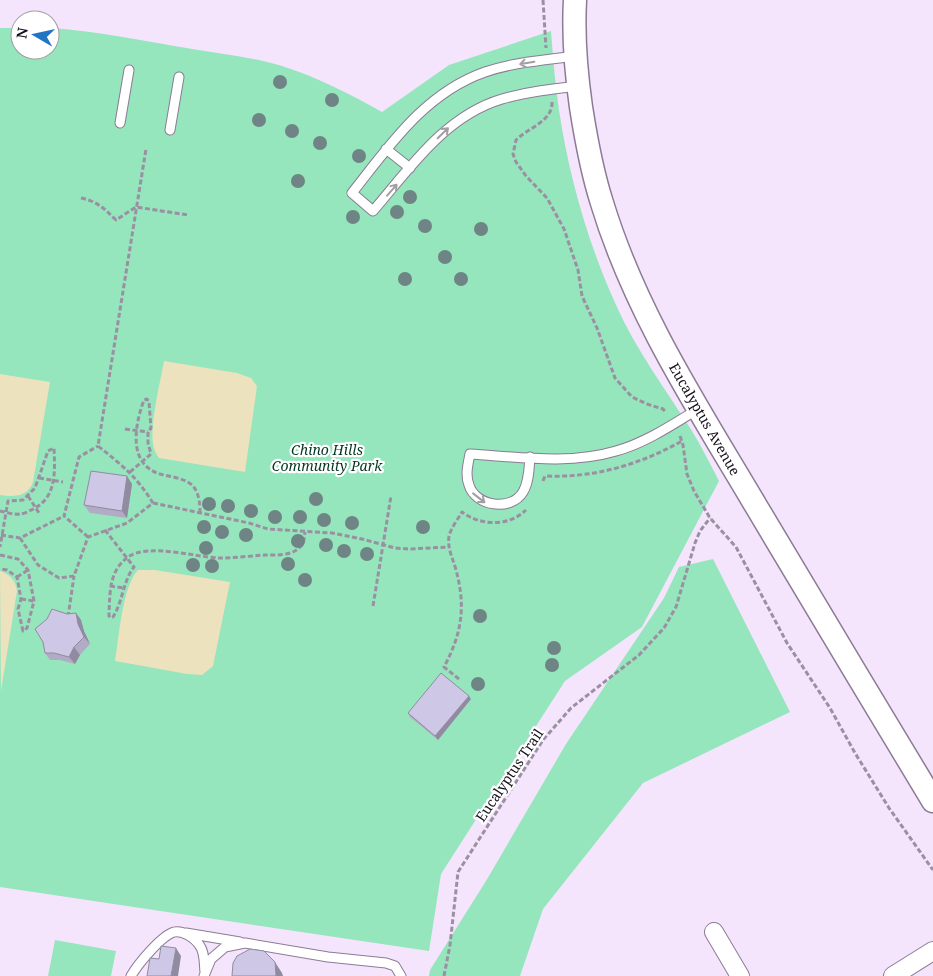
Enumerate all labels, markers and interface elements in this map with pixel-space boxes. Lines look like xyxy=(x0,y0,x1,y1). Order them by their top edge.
north arrow xyxy=(10,10,60,60)
text: N xyxy=(11,26,32,40)
one-way arrow xyxy=(520,58,536,68)
one-way arrow xyxy=(437,127,449,139)
one-way arrow xyxy=(386,183,397,196)
street label: Eucalyptus Avenue xyxy=(665,359,745,479)
park label: Chino Hills Community Park xyxy=(272,440,383,475)
one-way arrow xyxy=(472,493,486,503)
street label: Eucalyptus Trail xyxy=(471,724,548,825)

